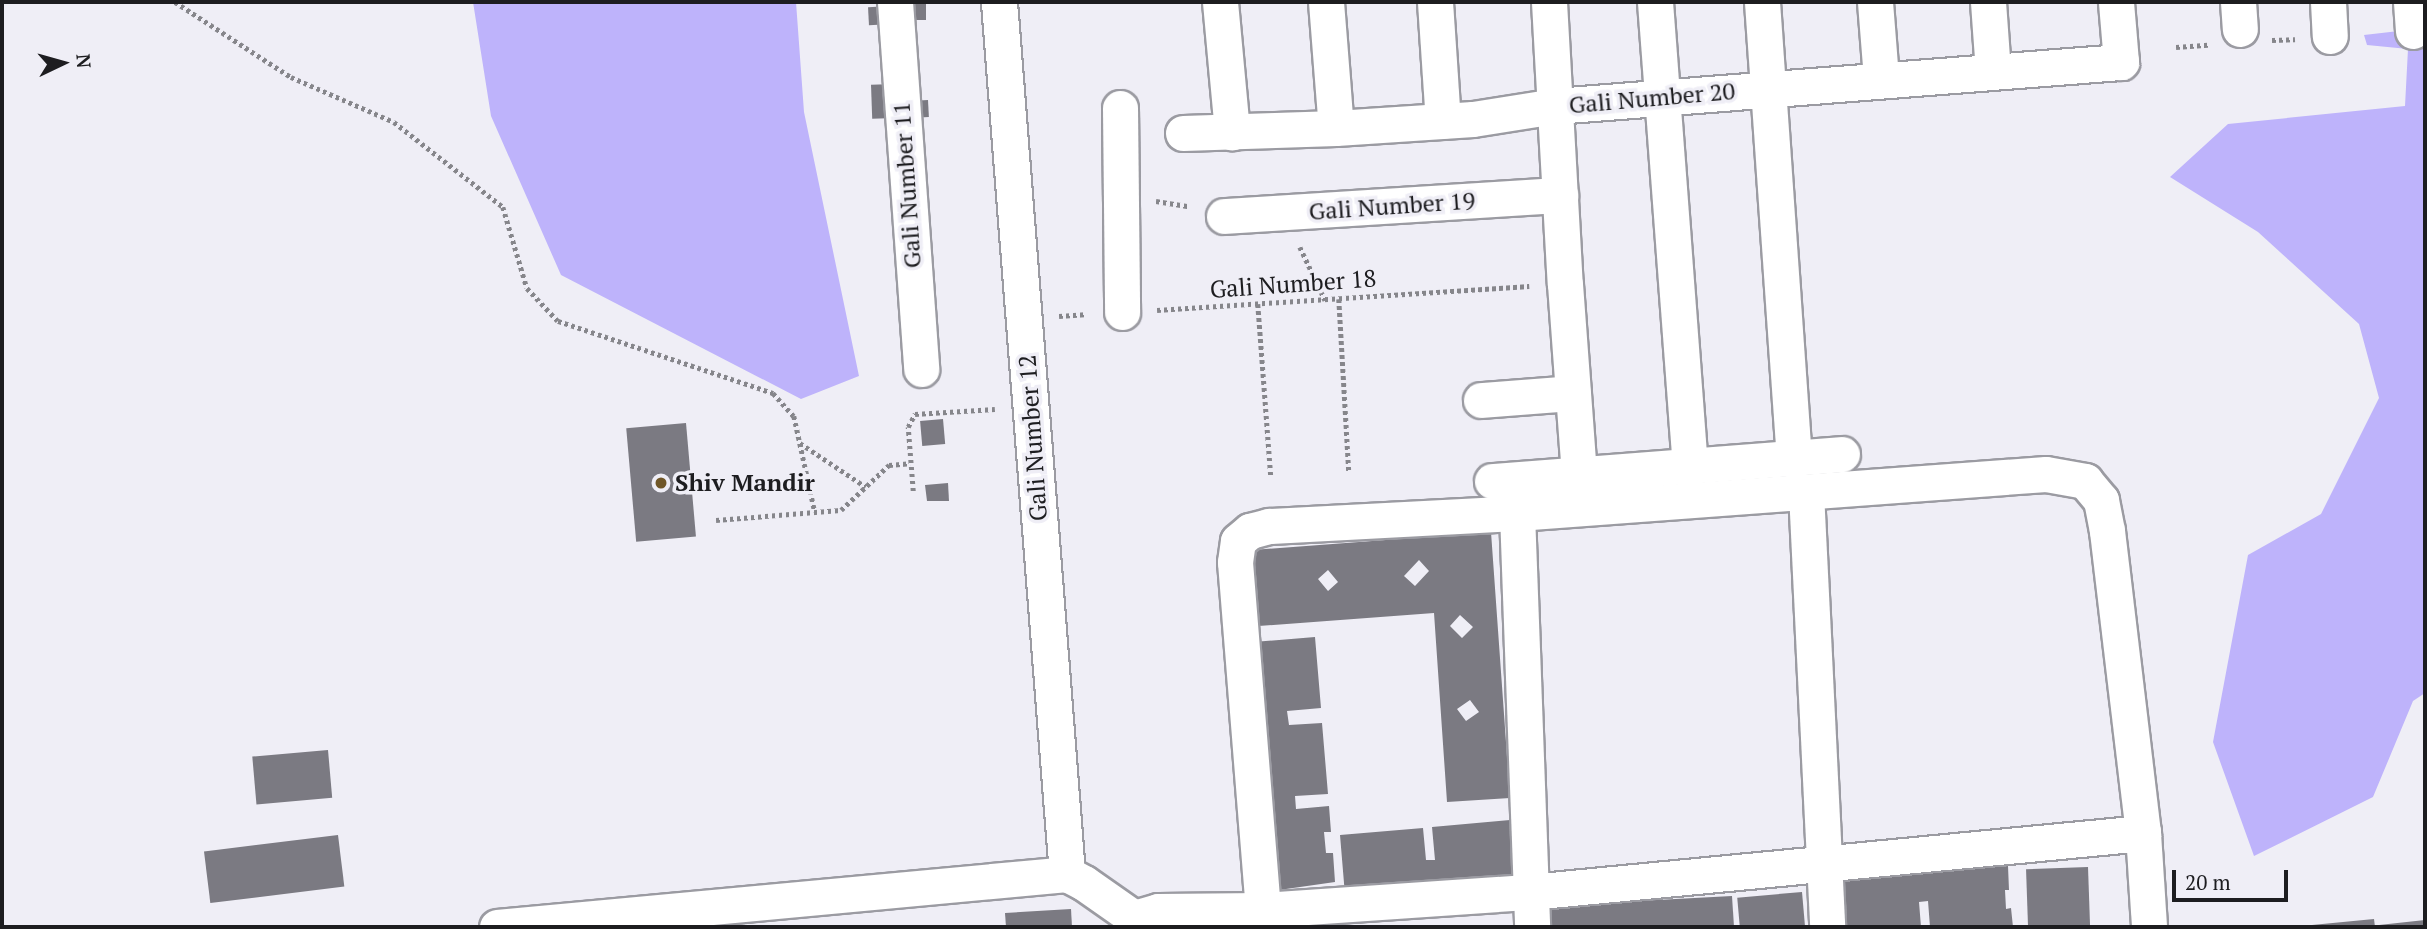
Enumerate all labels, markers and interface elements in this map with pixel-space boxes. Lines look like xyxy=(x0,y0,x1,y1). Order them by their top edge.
north arrow xyxy=(28,28,98,98)
text: N xyxy=(71,53,97,69)
street label: Gali Number 20 xyxy=(1568,76,1736,120)
street label: Gali Number 11 xyxy=(887,101,927,269)
street label: Gali Number 19 xyxy=(1308,186,1476,226)
street label: Gali Number 18 xyxy=(1209,264,1377,304)
street label: Gali Number 12 xyxy=(1013,354,1053,522)
place label: Shiv Mandir xyxy=(675,469,815,497)
marker: Shiv Mandir xyxy=(653,475,669,491)
scale bar xyxy=(2175,856,2290,900)
text: 20 m xyxy=(2185,868,2231,896)

